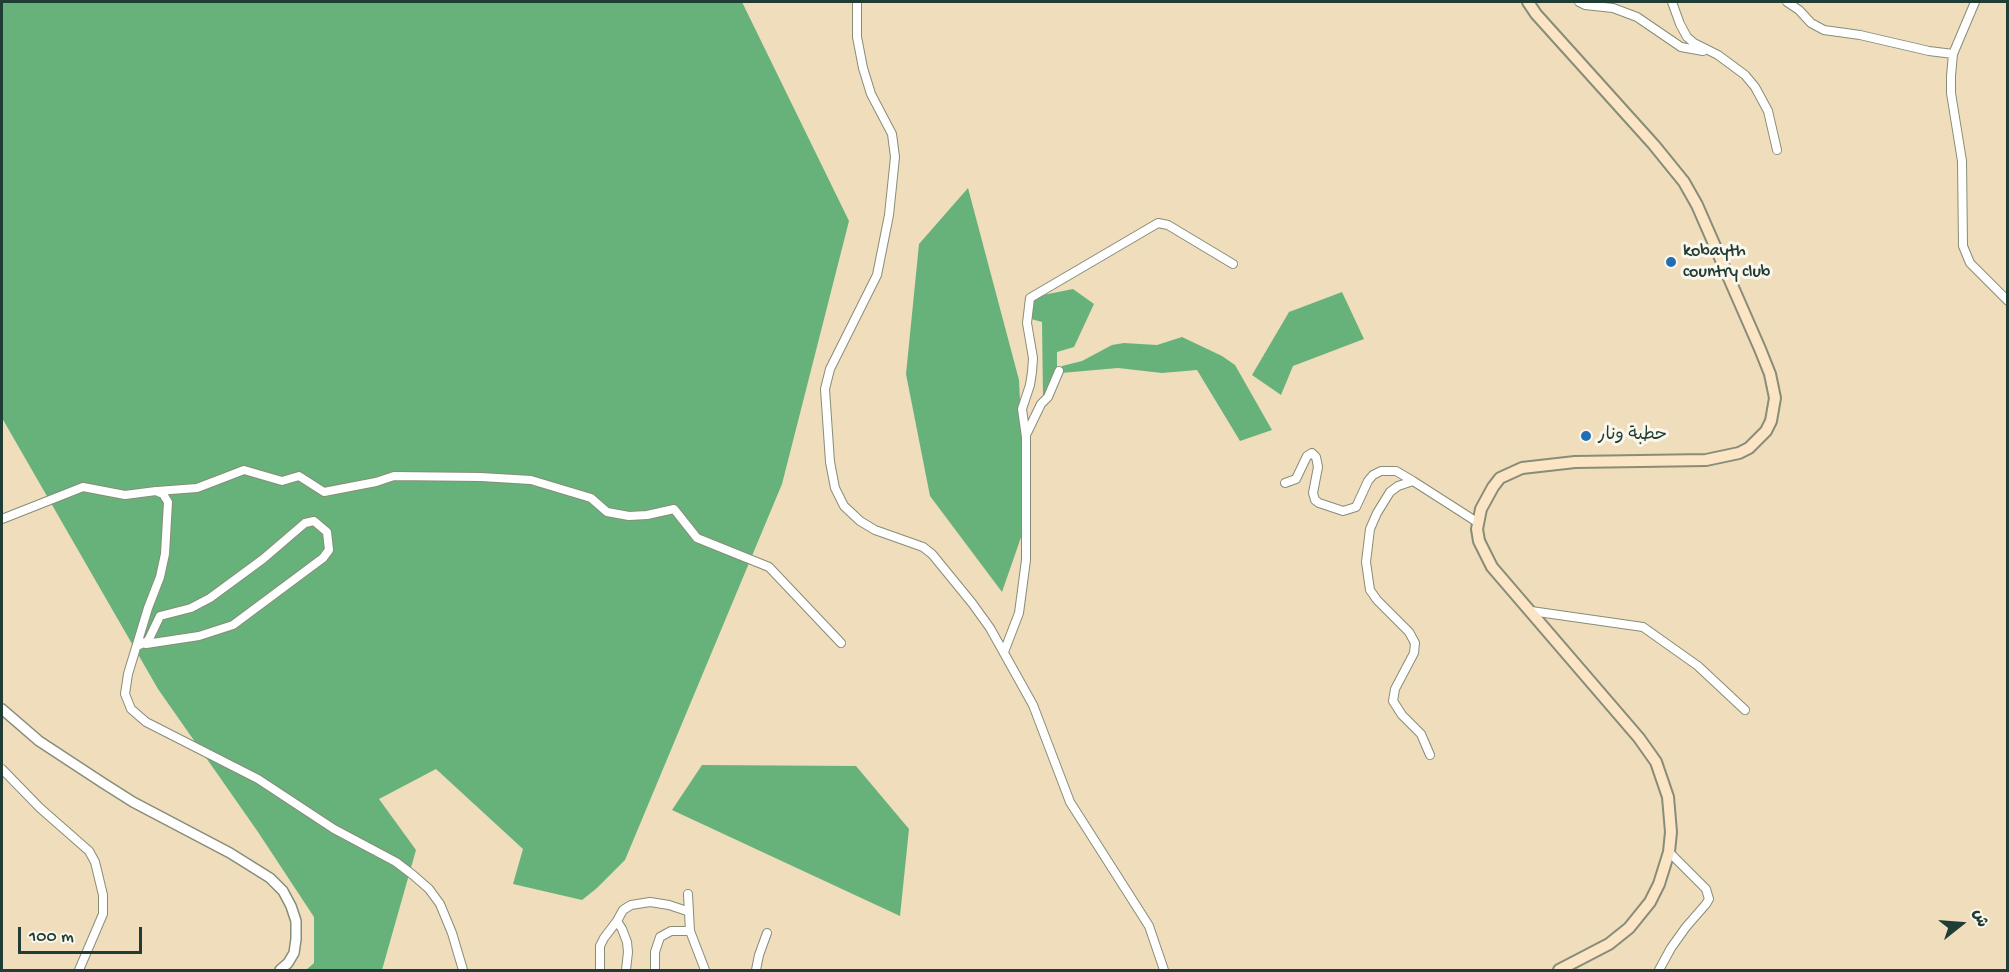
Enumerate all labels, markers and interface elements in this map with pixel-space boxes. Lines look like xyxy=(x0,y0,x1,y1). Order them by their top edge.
place label: kobayth country club xyxy=(1683,241,1770,284)
marker: kobayth country club xyxy=(1664,255,1678,269)
place label: حطبة ونار xyxy=(1598,425,1667,447)
marker: حطبة ونار xyxy=(1579,429,1593,443)
north arrow xyxy=(1931,894,1991,954)
text: ش xyxy=(1967,907,1990,930)
scale bar xyxy=(21,915,146,953)
text: 100 m xyxy=(29,927,74,948)

